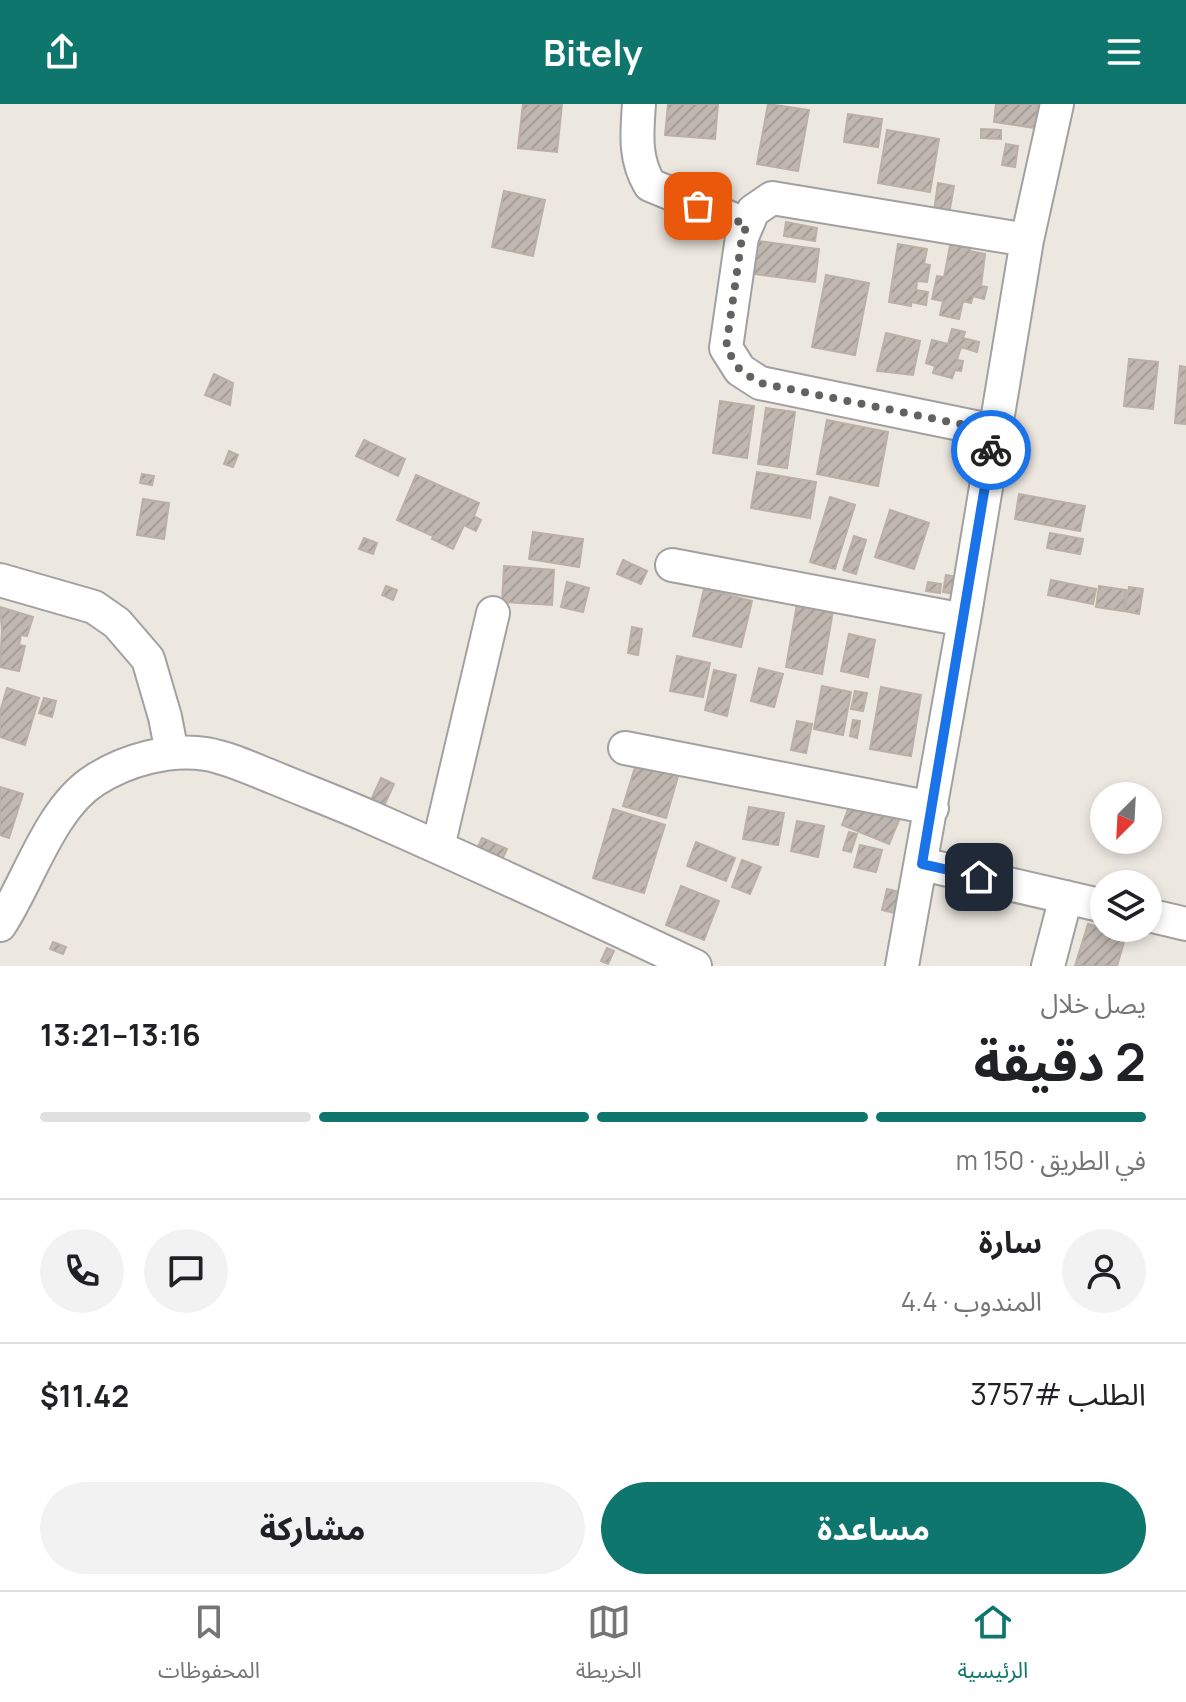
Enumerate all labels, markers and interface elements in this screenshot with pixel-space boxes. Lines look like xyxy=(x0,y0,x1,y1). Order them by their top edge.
text: Bitely xyxy=(543,28,643,77)
icon: share xyxy=(40,30,84,74)
icon: menu xyxy=(1102,30,1146,74)
pin xyxy=(664,172,732,240)
icon: bag xyxy=(676,184,720,228)
courier xyxy=(951,410,1031,490)
icon: bike xyxy=(969,428,1013,472)
north arrow xyxy=(1090,782,1162,854)
map controls xyxy=(1090,782,1162,942)
pin xyxy=(945,843,1013,911)
icon: home xyxy=(957,855,1001,899)
button: layers xyxy=(1090,870,1162,942)
text: يصل خلال xyxy=(1040,985,1146,1021)
text: 13:16–13:21 xyxy=(40,1014,201,1055)
text: 2 دقيقة xyxy=(974,1026,1146,1097)
text: في الطريق · 150 m xyxy=(956,1142,1146,1178)
text: سارة xyxy=(979,1221,1042,1262)
button: phone xyxy=(40,1229,124,1313)
button: chat xyxy=(144,1229,228,1313)
button: person xyxy=(1062,1229,1146,1313)
text: المندوب · 4.4 xyxy=(901,1283,1042,1319)
text: الطلب #3757 xyxy=(970,1373,1146,1414)
text: $11.42 xyxy=(40,1375,129,1416)
button: مشاركة xyxy=(40,1482,585,1574)
button: مساعدة xyxy=(601,1482,1146,1574)
tab: المحفوظات xyxy=(158,1600,260,1694)
tab: الخريطة xyxy=(576,1600,642,1694)
tab: الرئيسية xyxy=(957,1600,1028,1694)

